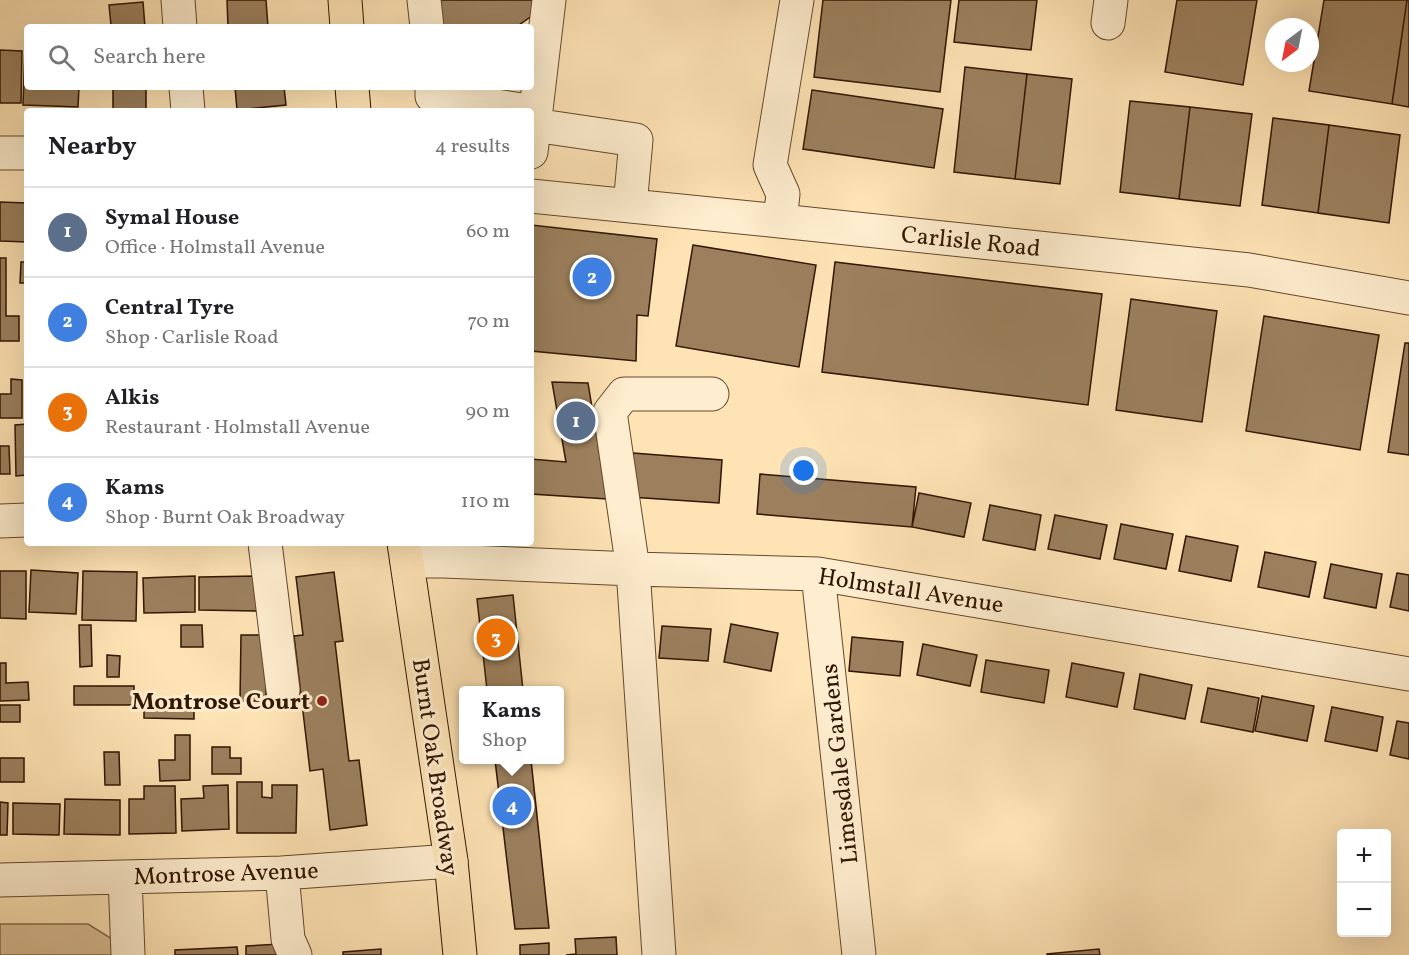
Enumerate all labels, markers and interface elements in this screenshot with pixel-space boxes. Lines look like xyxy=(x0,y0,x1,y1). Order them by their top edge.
north arrow xyxy=(1265,18,1319,72)
search box xyxy=(24,24,534,90)
icon: search xyxy=(45,41,78,74)
text: Search here xyxy=(93,42,206,73)
text: Nearby xyxy=(48,129,137,165)
text: 4 results xyxy=(435,133,510,161)
text: Symal House xyxy=(105,203,239,234)
text: 1 xyxy=(63,218,72,246)
text: 60 m xyxy=(466,218,510,246)
street label: Carlisle Road xyxy=(899,219,1042,267)
text: Office · Holmstall Avenue xyxy=(105,234,325,262)
pin: 2 xyxy=(572,254,612,300)
text: Central Tyre xyxy=(105,293,234,324)
text: 2 xyxy=(62,308,73,336)
text: 70 m xyxy=(467,308,510,336)
text: Shop · Carlisle Road xyxy=(105,324,279,352)
text: Alkis xyxy=(105,383,159,414)
text: 3 xyxy=(62,398,73,426)
text: 90 m xyxy=(466,398,510,426)
pin: 1 xyxy=(556,398,596,444)
text: Restaurant · Holmstall Avenue xyxy=(105,414,370,442)
your location xyxy=(789,456,818,485)
text: Kams xyxy=(105,473,164,504)
text: 4 xyxy=(61,488,74,516)
text: 110 m xyxy=(461,488,510,516)
text: Shop · Burnt Oak Broadway xyxy=(105,504,345,532)
street label: Holmstall Avenue xyxy=(816,561,1006,623)
pin: 3 xyxy=(476,616,516,660)
street label: Burnt Oak Broadway xyxy=(402,656,466,878)
street label: Limesdale Gardens xyxy=(814,662,868,866)
place label: Montrose Court xyxy=(131,686,310,720)
popup xyxy=(459,686,564,764)
marker: Montrose Court xyxy=(315,694,329,708)
text: Kams xyxy=(482,696,541,727)
text: Shop xyxy=(482,727,527,755)
pin: 4 xyxy=(492,784,532,828)
map controls xyxy=(1337,829,1391,937)
button: + xyxy=(1337,829,1391,883)
street label: Montrose Avenue xyxy=(133,855,319,895)
button: − xyxy=(1337,883,1391,937)

